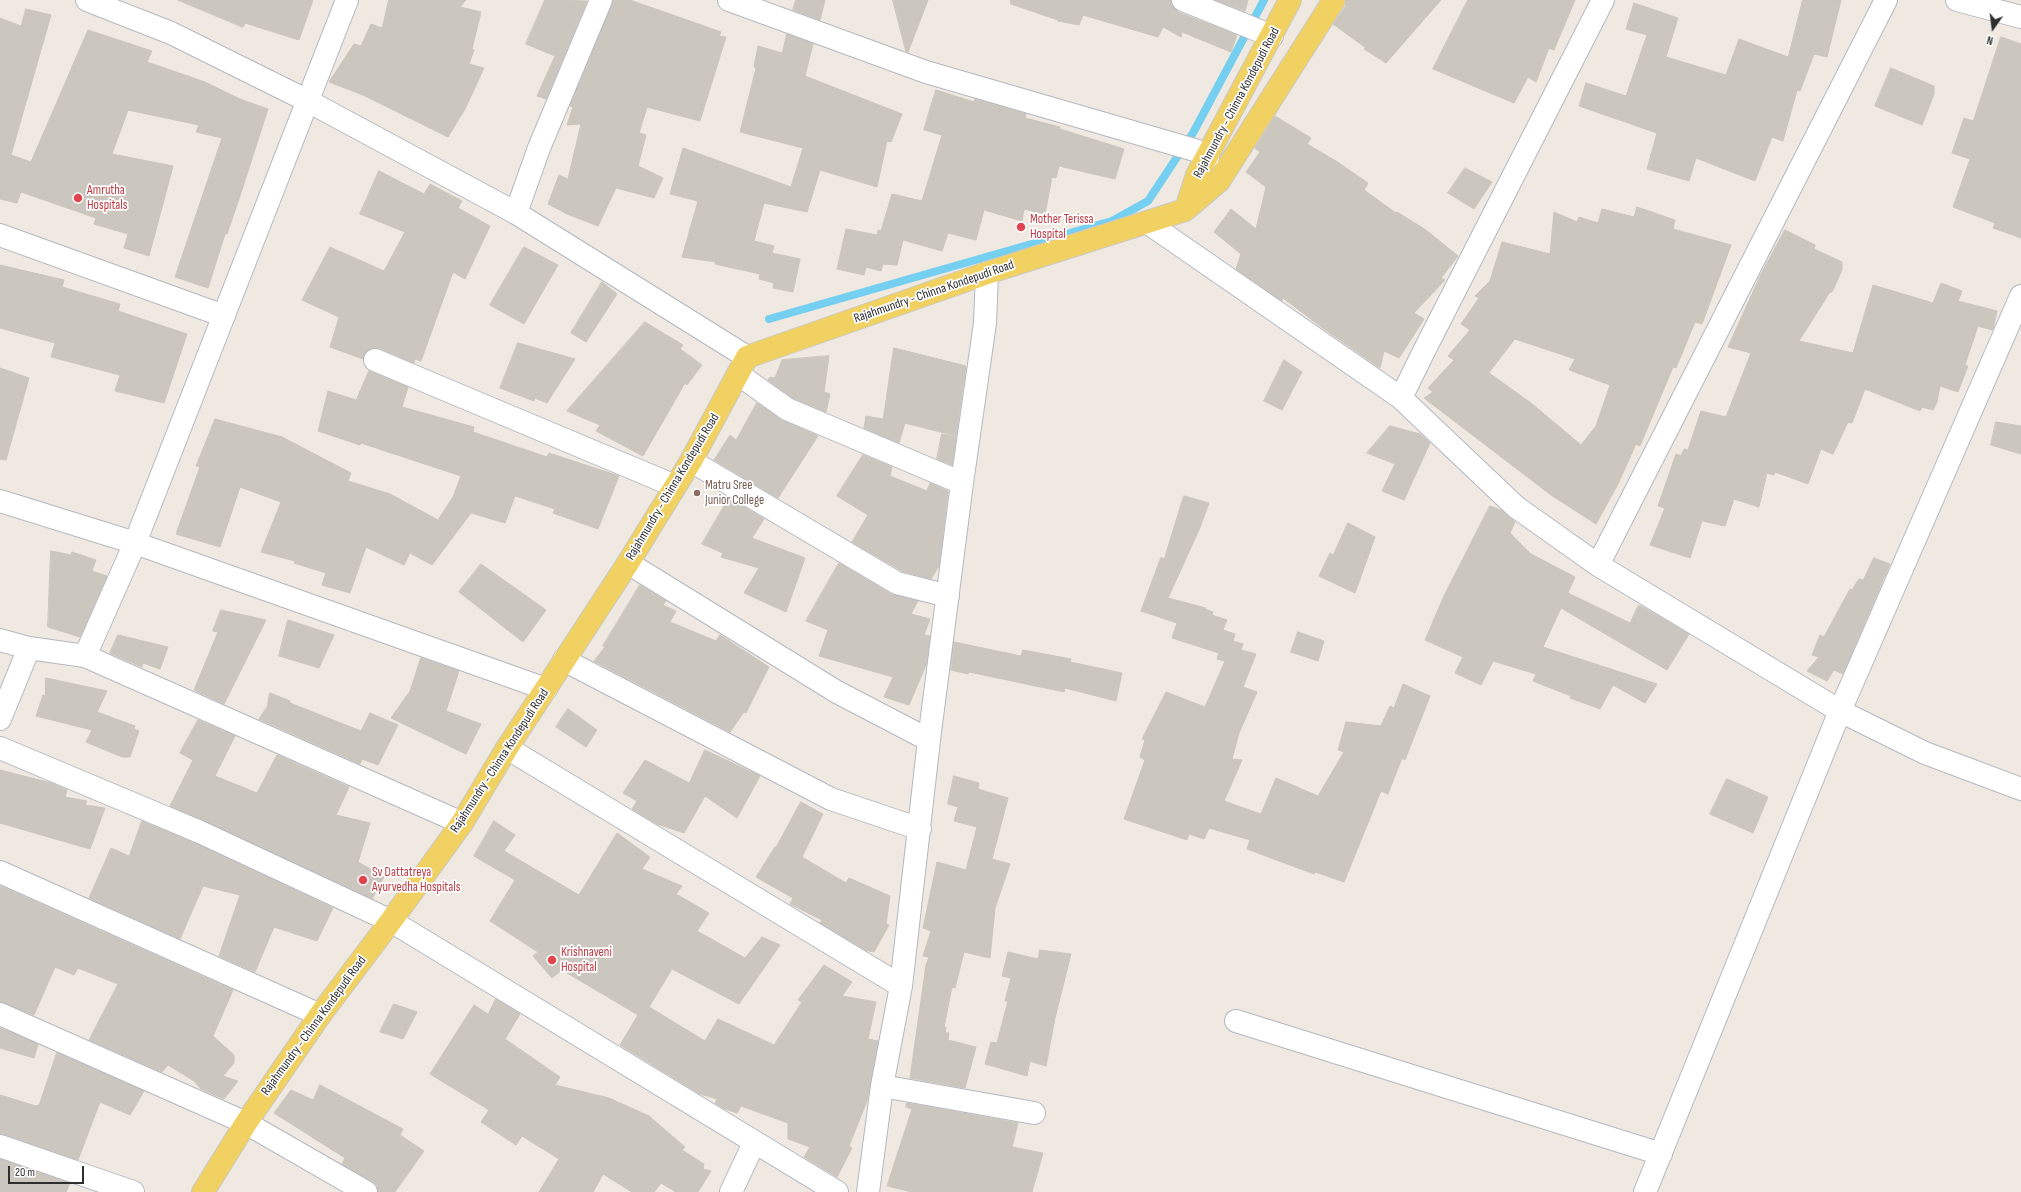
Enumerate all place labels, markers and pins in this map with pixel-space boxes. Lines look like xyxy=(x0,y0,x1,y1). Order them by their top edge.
place label: Amrutha Hospitals xyxy=(87,183,127,214)
marker: Amrutha Hospitals xyxy=(72,192,84,204)
place label: Mother Terissa Hospital xyxy=(1030,212,1094,243)
marker: Mother Terissa Hospital xyxy=(1015,221,1027,233)
place label: Matru Sree Junior College xyxy=(705,478,764,509)
marker: Matru Sree Junior College xyxy=(692,488,702,498)
place label: Sv Dattatreya Ayurvedha Hospitals xyxy=(372,865,460,896)
marker: Sv Dattatreya Ayurvedha Hospitals xyxy=(357,874,369,886)
place label: Krishnaveni Hospital xyxy=(561,945,612,976)
marker: Krishnaveni Hospital xyxy=(546,954,558,966)

